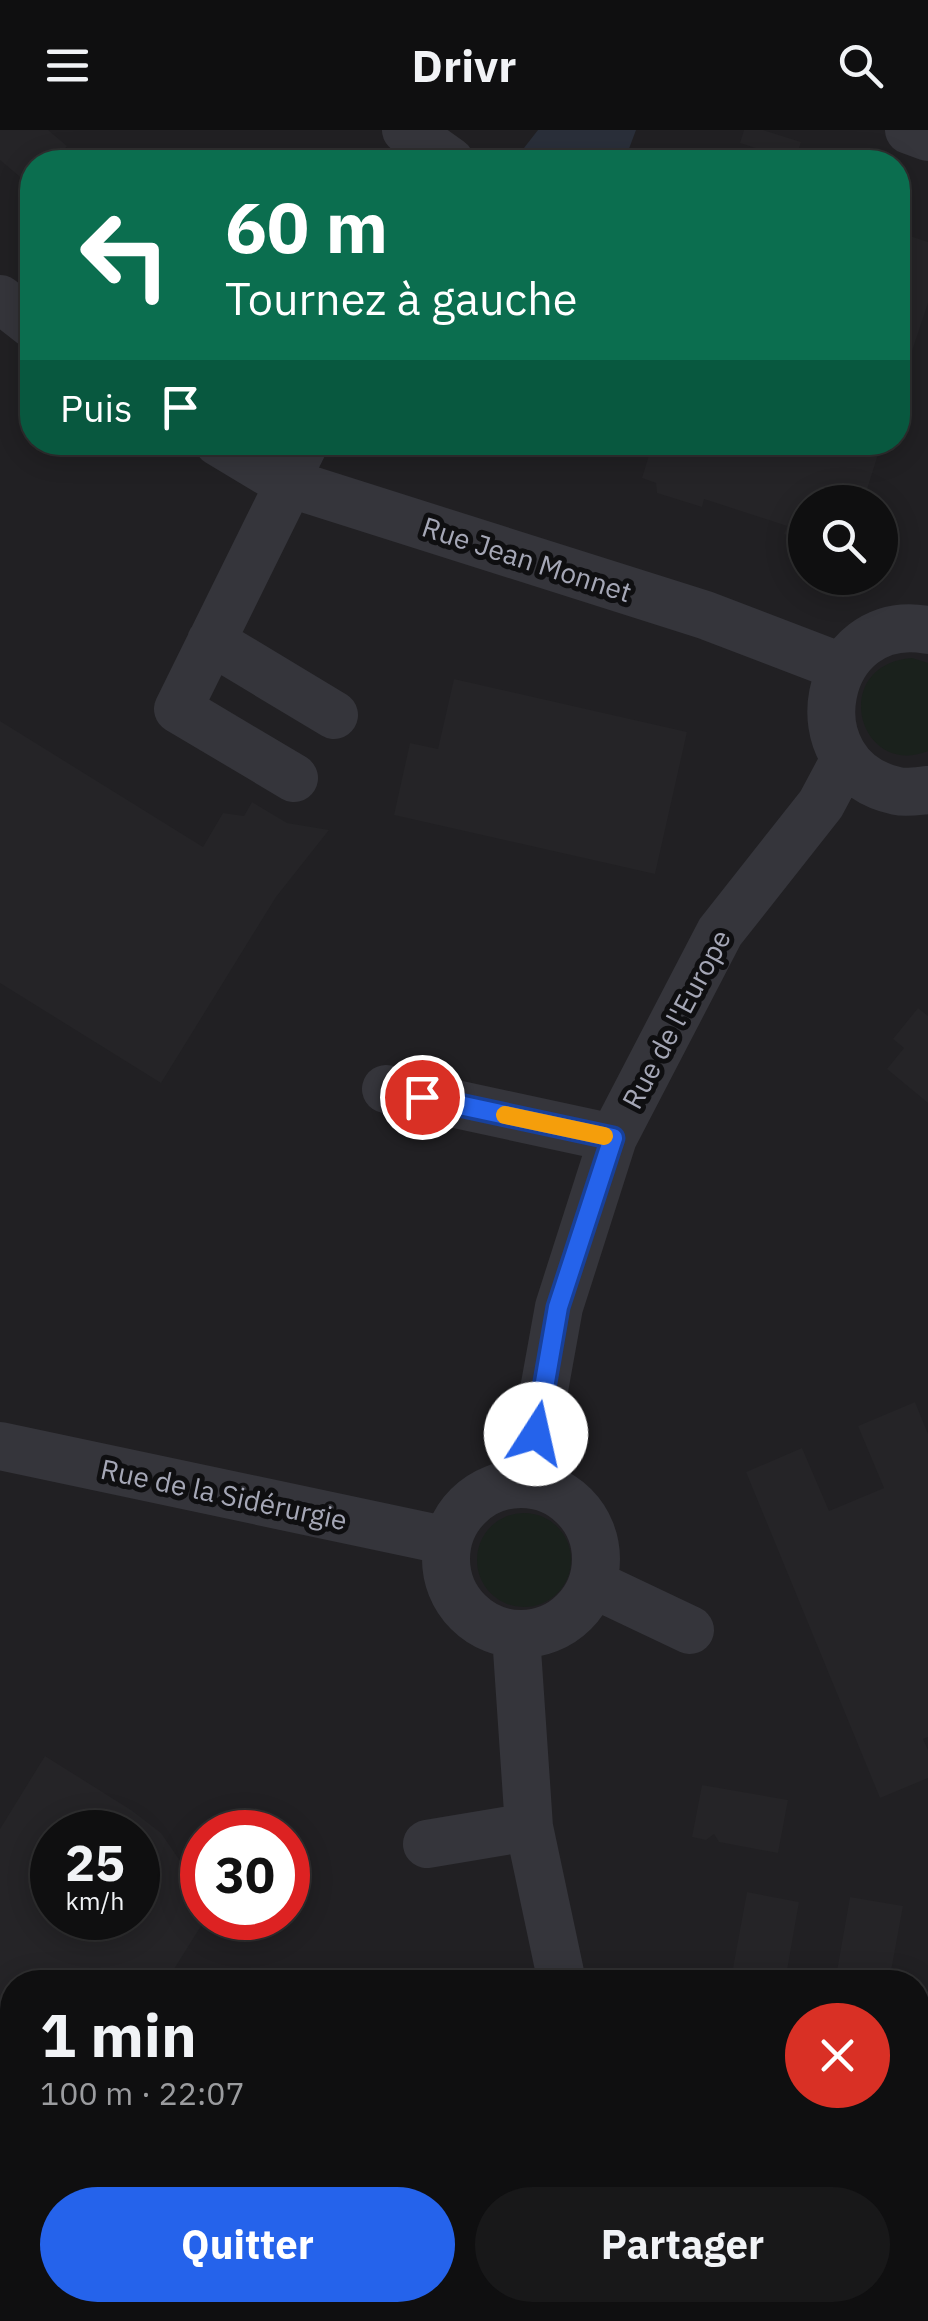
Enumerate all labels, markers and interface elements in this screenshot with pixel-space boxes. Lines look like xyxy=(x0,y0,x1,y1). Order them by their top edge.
text: Drivr xyxy=(412,36,516,94)
icon: menu xyxy=(40,38,95,93)
icon: search xyxy=(833,38,888,93)
text: 60 m xyxy=(225,181,388,272)
icon: left xyxy=(60,190,190,320)
text: Tournez à gauche xyxy=(225,269,577,327)
icon: arrive xyxy=(153,380,208,435)
text: Puis xyxy=(60,383,133,432)
map controls xyxy=(788,485,898,595)
button: search xyxy=(788,485,898,595)
street label: Rue Jean Monnet xyxy=(417,508,637,610)
street label: Rue de l'Europe xyxy=(613,923,739,1115)
pin xyxy=(380,1055,465,1140)
icon: arrive xyxy=(395,1070,450,1125)
position arrow xyxy=(484,1382,588,1486)
street label: Rue de la Sidérurgie xyxy=(97,1450,351,1538)
speed limit sign: 30 xyxy=(180,1810,310,1940)
text: 25 xyxy=(65,1830,125,1895)
text: km/h xyxy=(66,1884,124,1917)
text: 1 min xyxy=(40,1995,197,2074)
button: close xyxy=(785,2003,890,2108)
text: 100 m · 22:07 xyxy=(40,2072,245,2114)
button: Quitter xyxy=(40,2187,455,2302)
button: Partager xyxy=(475,2187,890,2302)

